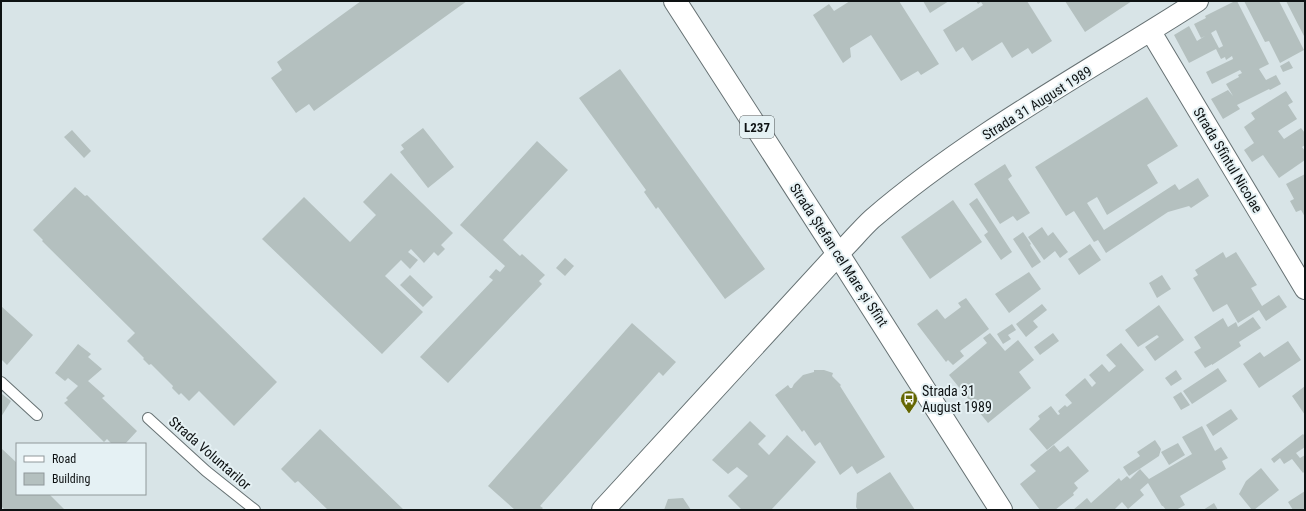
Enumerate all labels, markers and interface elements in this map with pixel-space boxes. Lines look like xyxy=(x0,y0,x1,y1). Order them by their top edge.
street label: Strada 31 August 1989 xyxy=(979,63,1095,143)
street label: Strada Sfîntul Nicolae xyxy=(1190,104,1266,216)
road number: L237 xyxy=(740,116,774,138)
street label: Strada Ștefan cel Mare și Sfînt xyxy=(786,180,891,330)
place label: Strada 31 August 1989 xyxy=(922,383,992,415)
bus stop icon: Strada 31 August 1989 xyxy=(899,389,919,414)
street label: Strada Voluntarilor xyxy=(166,413,254,493)
legend xyxy=(16,443,146,495)
text: Road xyxy=(52,452,76,466)
text: Building xyxy=(52,472,90,486)

